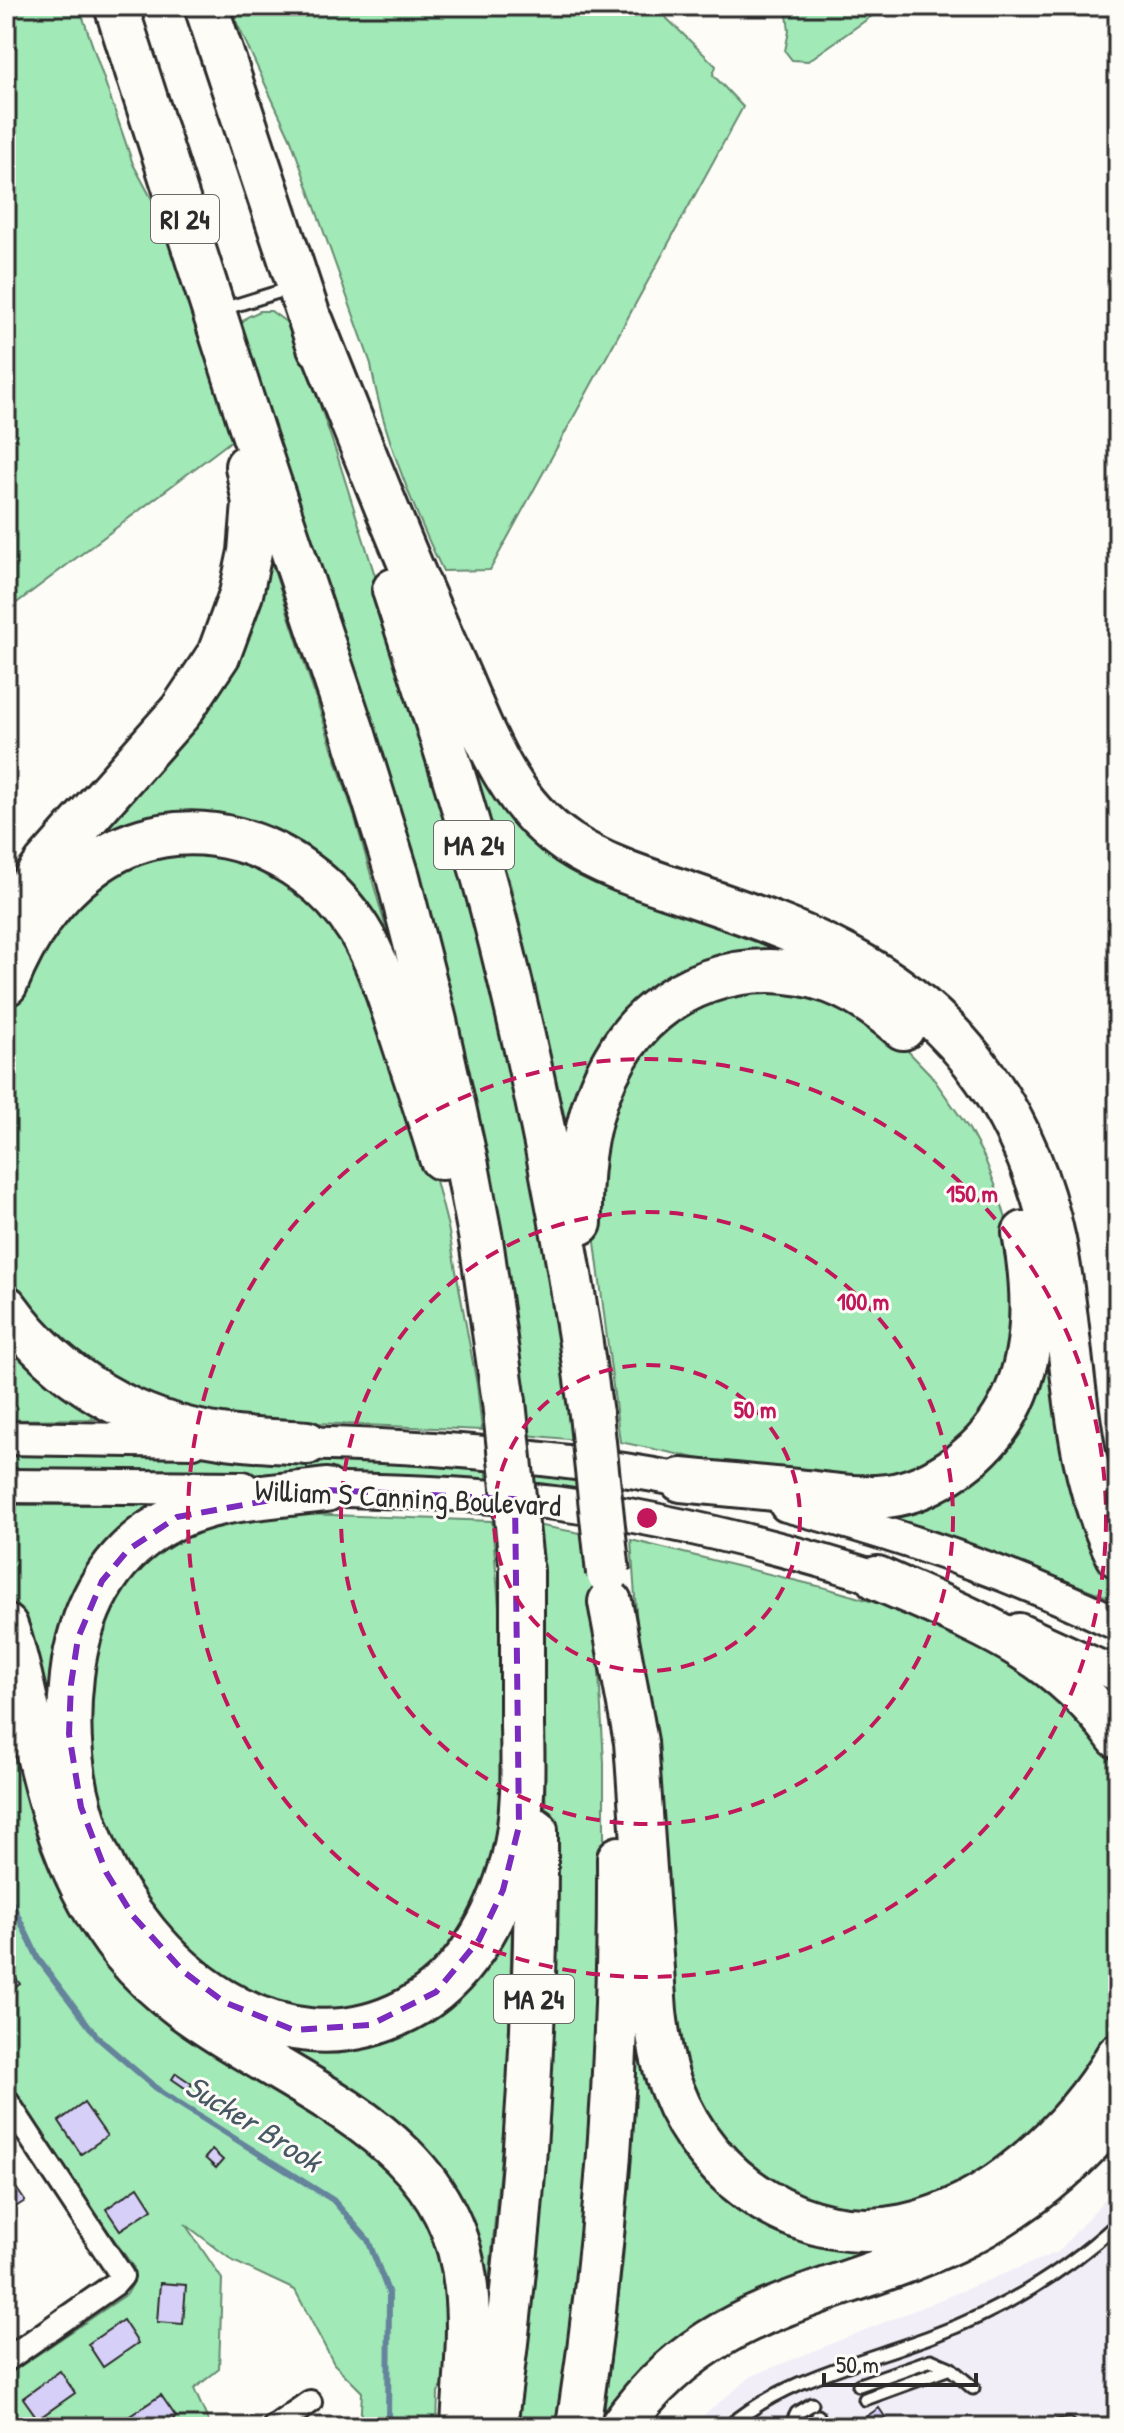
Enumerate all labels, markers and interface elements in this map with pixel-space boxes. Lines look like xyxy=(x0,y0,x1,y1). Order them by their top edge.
road number: RI 24 xyxy=(151,195,219,243)
road number: MA 24 xyxy=(434,821,514,869)
text: 150 m xyxy=(946,1177,998,1209)
text: 100 m xyxy=(837,1285,889,1317)
text: 50 m xyxy=(734,1393,776,1425)
street label: William S Canning Boulevard xyxy=(254,1469,562,1525)
centre of rings xyxy=(633,1504,661,1532)
road number: MA 24 xyxy=(494,1975,574,2023)
water label: Sucker Brook xyxy=(178,2064,333,2183)
scale bar xyxy=(824,2337,976,2387)
text: 50 m xyxy=(836,2348,879,2380)

